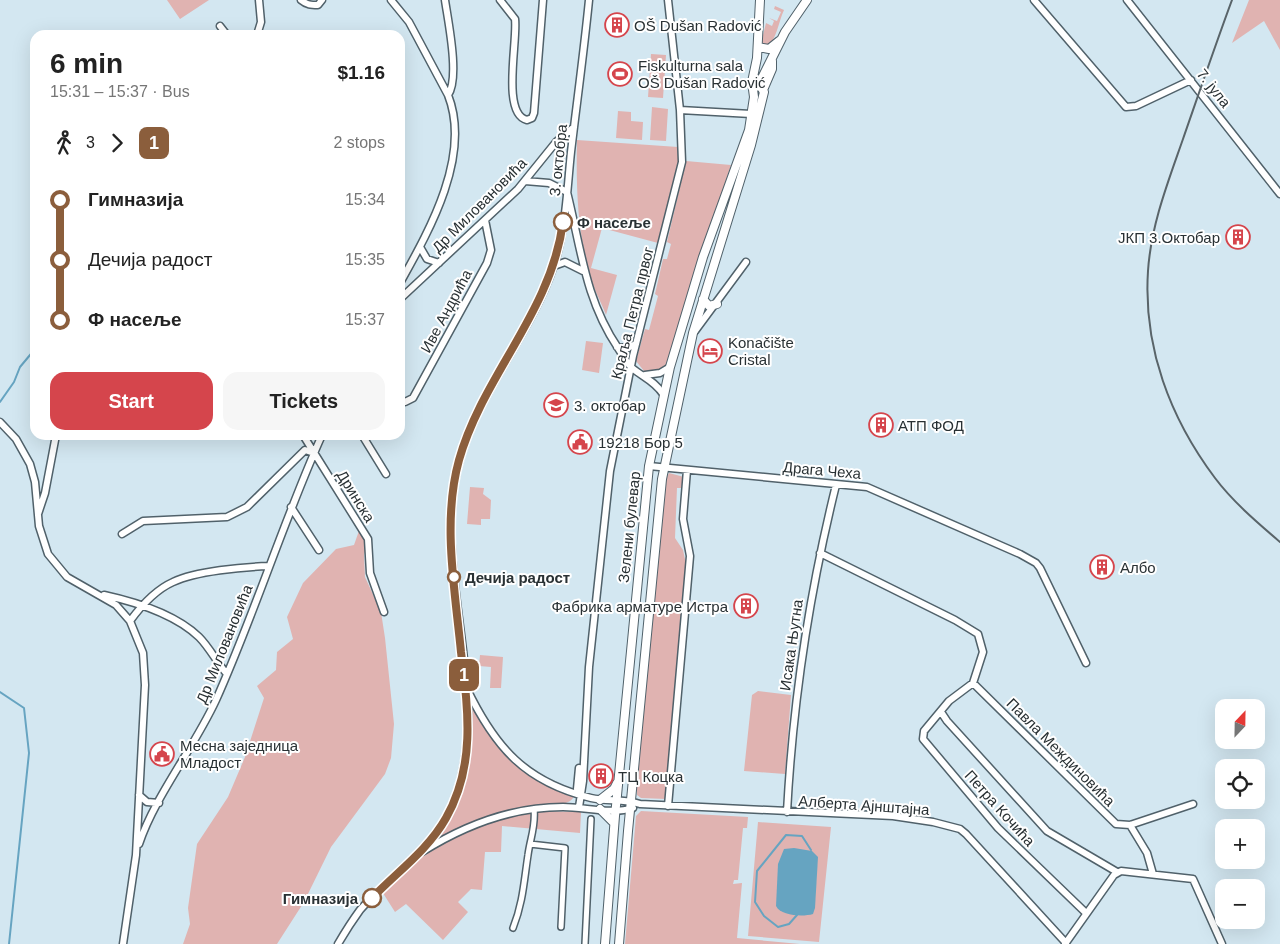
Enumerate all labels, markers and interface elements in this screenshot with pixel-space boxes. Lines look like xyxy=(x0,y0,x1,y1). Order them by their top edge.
building icon: OŠ Dušan Radović xyxy=(604,12,630,38)
place label: OŠ Dušan Radović xyxy=(634,17,762,34)
text: 6 min xyxy=(50,48,123,79)
place label: Fiskulturna sala OŠ Dušan Radović xyxy=(638,57,766,91)
sports icon: Fiskulturna sala OŠ Dušan Radović xyxy=(607,61,633,87)
text: $1.16 xyxy=(337,62,385,83)
street label: 7. јула xyxy=(1194,65,1235,111)
text: 15:31 – 15:37 · Bus xyxy=(50,83,190,100)
street label: 3. октобра xyxy=(546,123,570,197)
icon: walk xyxy=(50,129,78,157)
icon: forward xyxy=(103,129,131,157)
text: 1 xyxy=(149,133,159,153)
text: 3 xyxy=(86,134,95,151)
text: 2 stops xyxy=(333,134,385,151)
street label: Др Миловановића xyxy=(428,154,530,256)
text: Гимназија xyxy=(88,189,183,210)
text: 15:34 xyxy=(345,191,385,208)
marker: Ф насеље xyxy=(553,212,573,232)
place label: Ф насеље xyxy=(577,214,651,231)
building icon: ЈКП 3.Октобар xyxy=(1225,224,1251,250)
place label: ЈКП 3.Октобар xyxy=(1118,229,1220,246)
street label: Краља Петра првог xyxy=(607,244,657,381)
text: Дечија радост xyxy=(88,249,212,270)
text: 15:35 xyxy=(345,251,385,268)
street label: Иве Андрића xyxy=(417,266,475,355)
text: Ф насеље xyxy=(88,309,182,330)
text: 15:37 xyxy=(345,311,385,328)
place label: Konačište Cristal xyxy=(728,334,794,368)
hotel icon: Konačište Cristal xyxy=(697,338,723,364)
button: Start xyxy=(50,372,213,430)
button: Tickets xyxy=(223,372,385,430)
school or university icon: 3. октобар xyxy=(543,392,569,418)
place label: 3. октобар xyxy=(574,397,646,414)
building icon: АТП ФОД xyxy=(868,412,894,438)
place label: АТП ФОД xyxy=(898,417,964,434)
public building icon: 19218 Бор 5 xyxy=(567,429,593,455)
place label: 19218 Бор 5 xyxy=(598,434,683,451)
street label: Драга Чеха xyxy=(782,458,862,482)
street label: Дринска xyxy=(333,467,379,526)
street label: Зелени булевар xyxy=(615,470,643,584)
building icon: Албо xyxy=(1089,554,1115,580)
place label: Албо xyxy=(1120,559,1156,576)
place label: Дечија радост xyxy=(465,569,570,586)
marker: Дечија радост xyxy=(447,570,461,584)
street label: Др Миловановића xyxy=(192,582,256,706)
building icon: Фабрика арматуре Истра xyxy=(733,593,759,619)
place label: Фабрика арматуре Истра xyxy=(551,598,729,615)
street label: Исака Њутна xyxy=(776,598,806,692)
line badge: 1 xyxy=(448,659,480,691)
text: 1 xyxy=(459,665,469,685)
street label: Павла Междиновића xyxy=(1003,694,1119,810)
north arrow xyxy=(1215,699,1265,749)
map controls xyxy=(1215,699,1265,929)
place label: Месна заједница Младост xyxy=(180,737,299,771)
public building icon: Месна заједница Младост xyxy=(149,741,175,767)
button: locate xyxy=(1215,759,1265,809)
building icon: ТЦ Коцка xyxy=(588,763,614,789)
street label: Петра Кочића xyxy=(962,767,1039,850)
place label: ТЦ Коцка xyxy=(618,768,684,785)
street label: Алберта Ајнштајна xyxy=(798,792,931,818)
button: + xyxy=(1215,819,1265,869)
button: − xyxy=(1215,879,1265,929)
marker: Гимназија xyxy=(362,888,382,908)
place label: Гимназија xyxy=(283,890,359,907)

